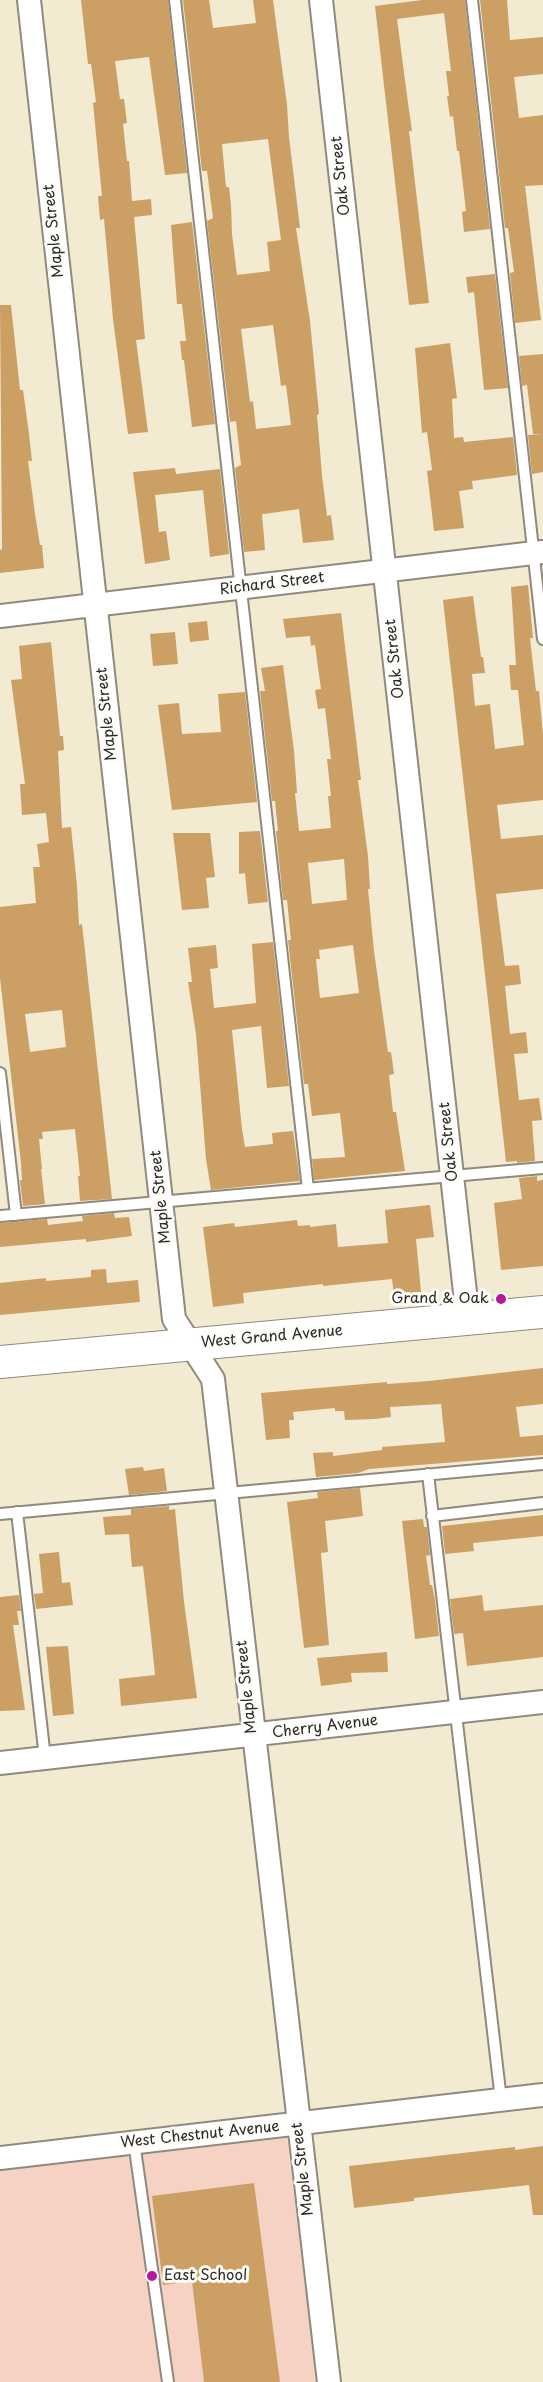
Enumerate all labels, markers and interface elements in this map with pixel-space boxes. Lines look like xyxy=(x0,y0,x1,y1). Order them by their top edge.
street label: Oak Street xyxy=(328,135,354,217)
street label: Maple Street xyxy=(40,183,68,279)
street label: Richard Street xyxy=(219,569,325,599)
street label: Oak Street xyxy=(382,618,408,700)
street label: Maple Street xyxy=(93,666,121,762)
street label: Oak Street xyxy=(436,1101,462,1183)
street label: Maple Street xyxy=(147,1149,175,1245)
place label: Grand & Oak xyxy=(391,1290,489,1308)
marker: Grand & Oak xyxy=(494,1292,508,1306)
street label: West Grand Avenue xyxy=(200,1322,344,1352)
street label: Maple Street xyxy=(233,1639,261,1735)
street label: Cherry Avenue xyxy=(271,1712,379,1742)
street label: West Chestnut Avenue xyxy=(120,2118,280,2152)
street label: Maple Street xyxy=(288,2121,318,2217)
place label: East School xyxy=(164,2267,247,2285)
marker: East School xyxy=(145,2269,159,2283)

